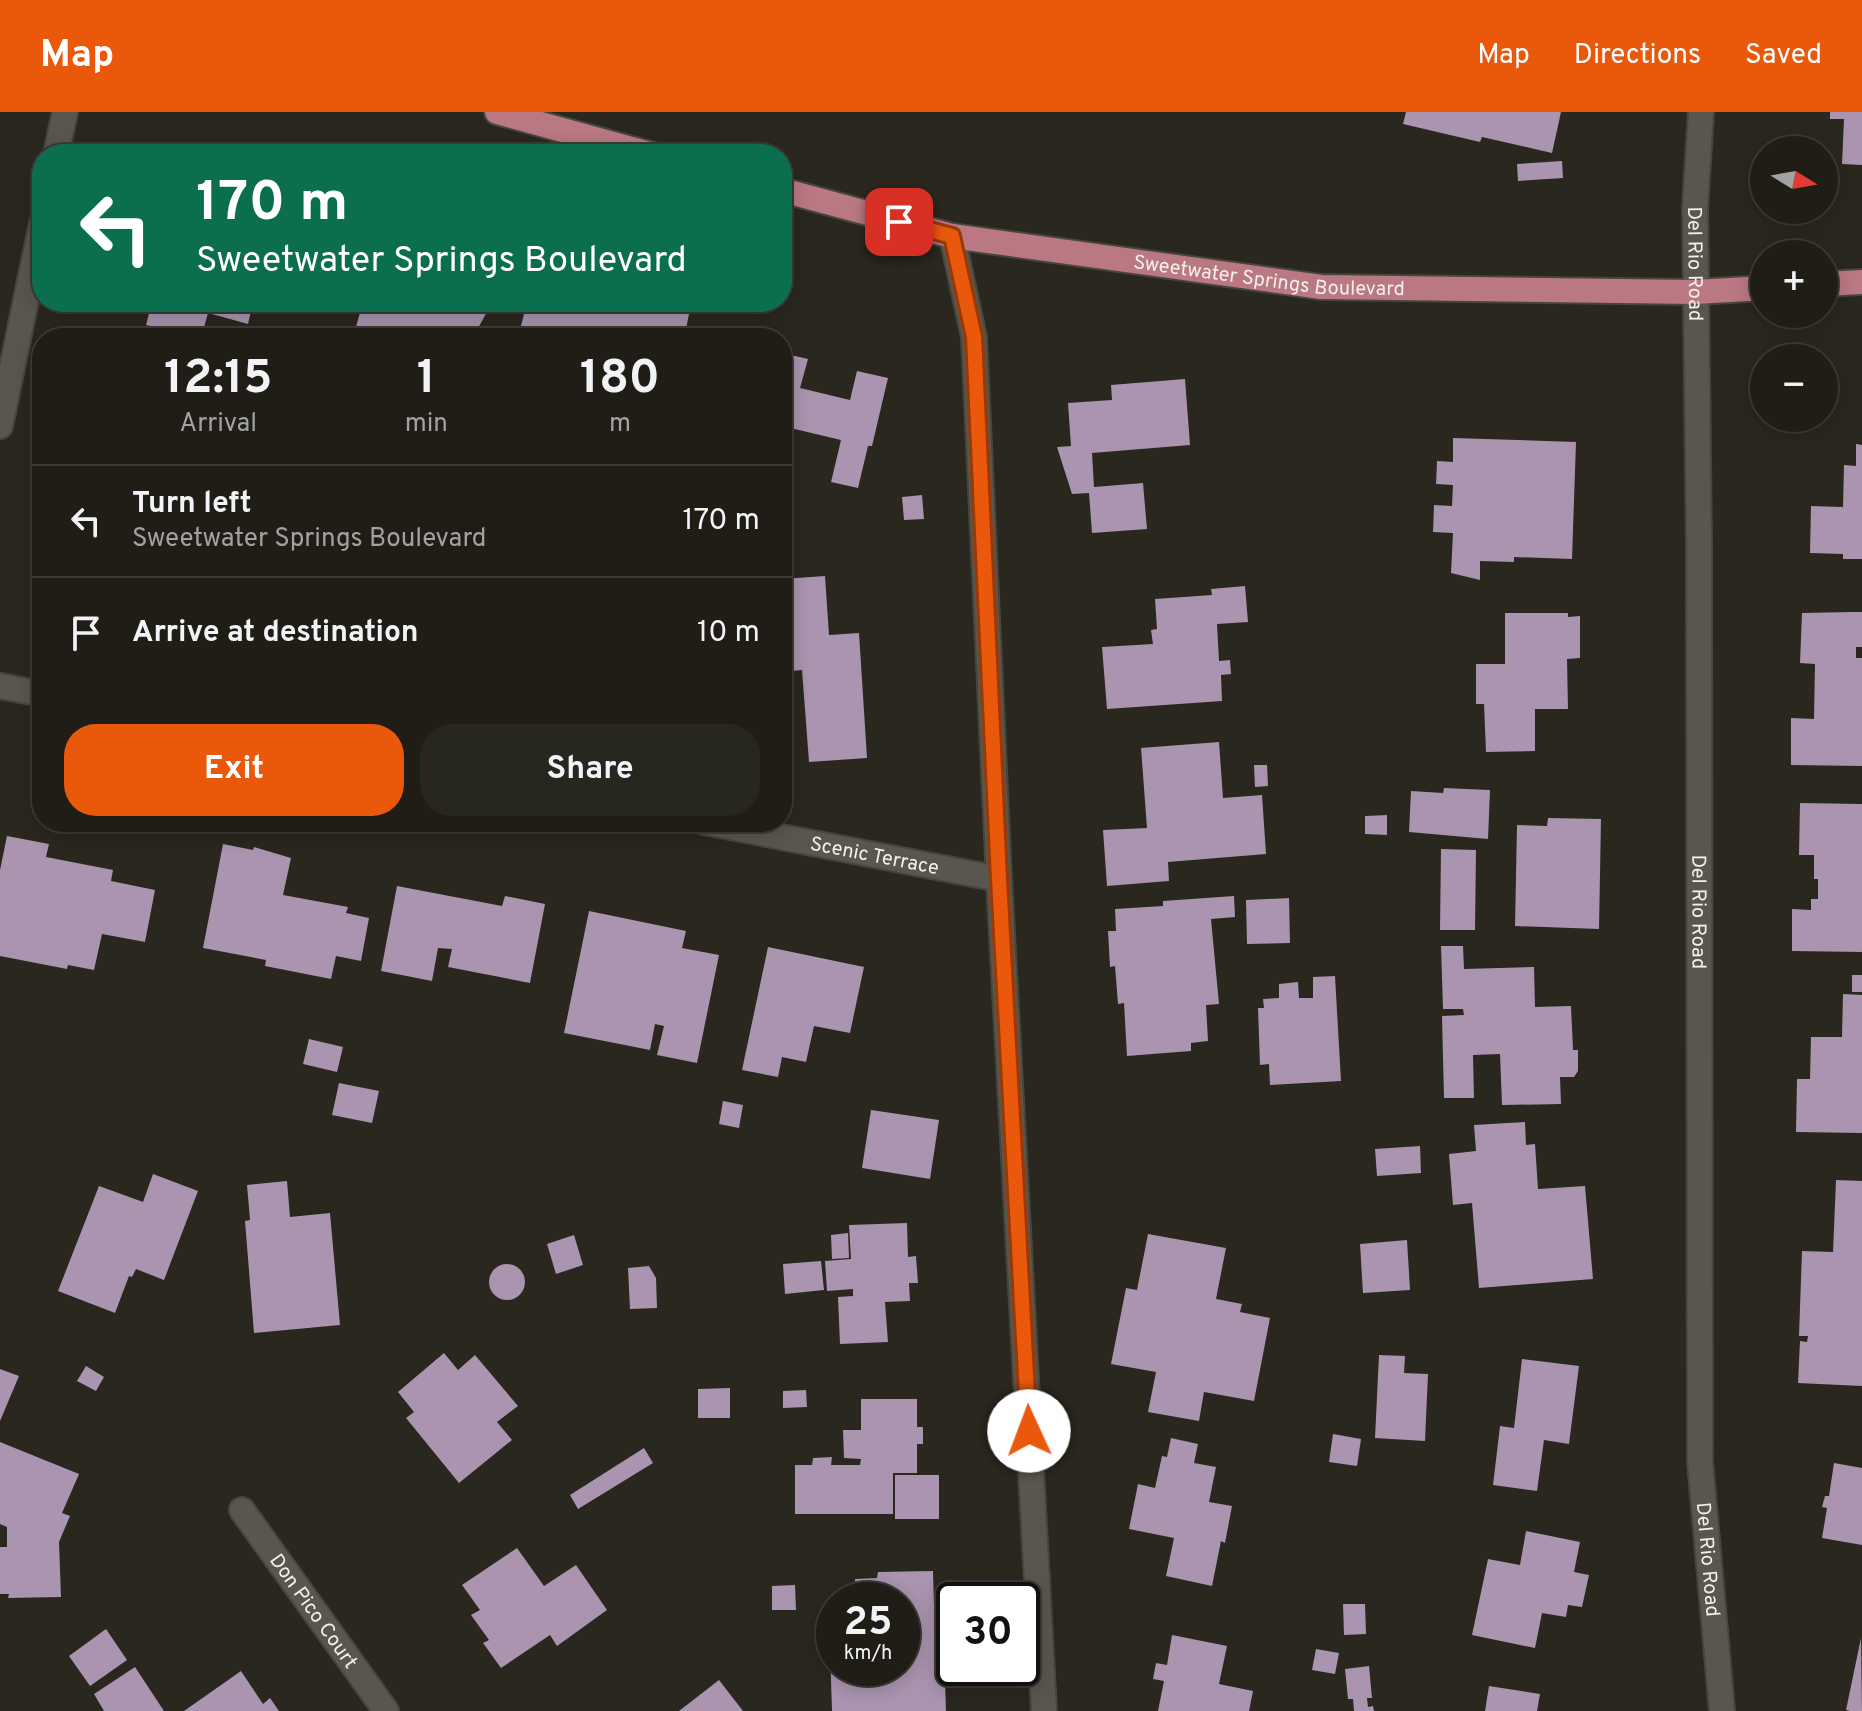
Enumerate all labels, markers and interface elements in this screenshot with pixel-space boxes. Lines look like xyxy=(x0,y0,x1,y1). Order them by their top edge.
text: Map xyxy=(40,32,114,81)
text: Map xyxy=(1477,38,1530,74)
text: Directions xyxy=(1574,38,1701,74)
text: Saved xyxy=(1745,38,1822,74)
north arrow xyxy=(1750,136,1838,224)
map controls xyxy=(1750,136,1838,432)
text: 170 m xyxy=(196,170,348,240)
icon: left xyxy=(64,176,168,280)
pin xyxy=(865,188,933,256)
icon: arrive xyxy=(877,200,921,244)
street label: Del Rio Road xyxy=(1680,206,1707,321)
text: Sweetwater Springs Boulevard xyxy=(196,239,687,285)
button: + xyxy=(1750,240,1838,328)
street label: Sweetwater Springs Boulevard xyxy=(1132,250,1405,303)
button: − xyxy=(1750,344,1838,432)
text: 12:15 xyxy=(164,350,273,410)
text: 1 xyxy=(417,350,436,410)
text: 180 xyxy=(580,350,660,410)
text: Arrival xyxy=(180,408,257,441)
text: min xyxy=(405,408,448,441)
text: m xyxy=(609,408,631,441)
text: Turn left xyxy=(132,486,252,523)
icon: left xyxy=(64,499,108,543)
text: 170 m xyxy=(682,503,760,540)
text: Sweetwater Springs Boulevard xyxy=(132,523,486,556)
icon: arrive xyxy=(64,611,108,655)
text: Arrive at destination xyxy=(132,615,418,652)
text: 10 m xyxy=(697,615,760,652)
button: Exit xyxy=(64,724,404,816)
button: Share xyxy=(420,724,760,816)
street label: Scenic Terrace xyxy=(808,832,941,882)
street label: Del Rio Road xyxy=(1684,854,1710,969)
position arrow xyxy=(987,1389,1071,1473)
street label: Del Rio Road xyxy=(1689,1501,1725,1618)
street label: Don Pico Court xyxy=(263,1549,363,1675)
speed limit sign: 30 xyxy=(936,1582,1040,1686)
text: 25 xyxy=(844,1599,892,1649)
text: km/h xyxy=(844,1641,892,1667)

